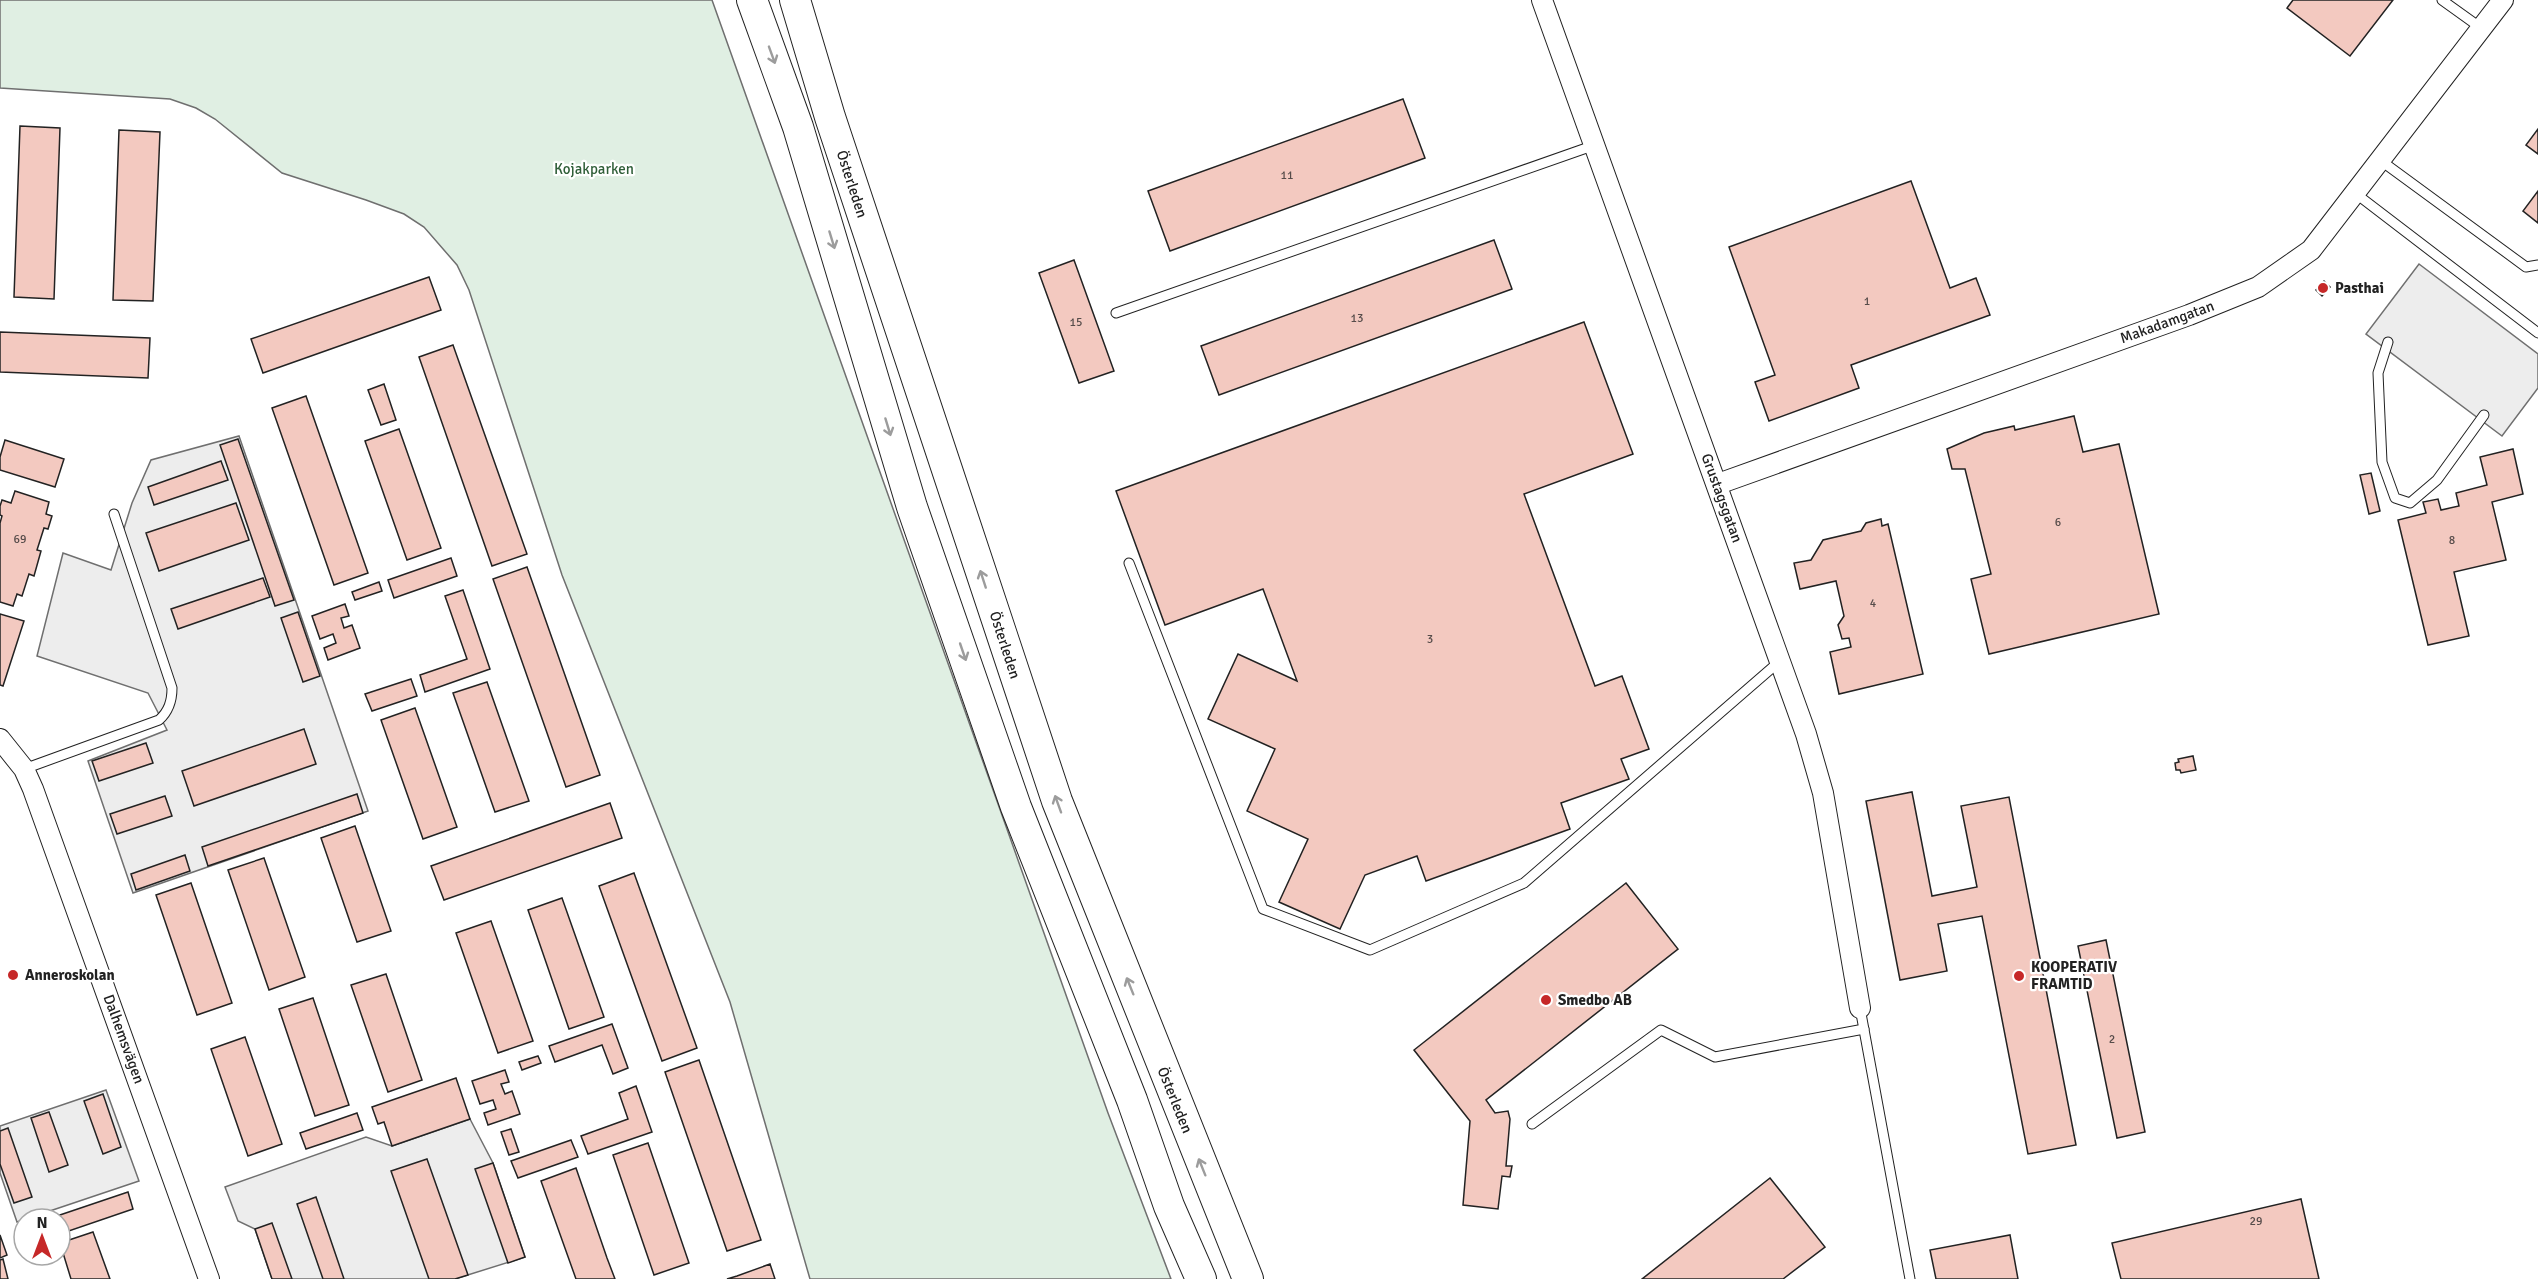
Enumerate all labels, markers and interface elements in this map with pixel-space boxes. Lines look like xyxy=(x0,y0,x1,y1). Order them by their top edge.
one-way arrow xyxy=(767,45,778,64)
street label: Österleden xyxy=(833,148,871,220)
park label: Kojakparken xyxy=(554,160,634,178)
house number: 11 xyxy=(1281,168,1293,183)
one-way arrow xyxy=(827,231,838,250)
place label: Pasthai xyxy=(2335,279,2384,297)
marker: Pasthai xyxy=(2316,281,2330,295)
house number: 1 xyxy=(1864,294,1870,309)
street label: Makadamgatan xyxy=(2118,297,2216,347)
house number: 13 xyxy=(1351,311,1363,326)
house number: 15 xyxy=(1070,315,1082,330)
one-way arrow xyxy=(883,417,894,436)
street label: Grustagsgatan xyxy=(1698,451,1746,545)
house number: 6 xyxy=(2055,515,2061,530)
house number: 69 xyxy=(14,532,26,547)
house number: 8 xyxy=(2449,533,2455,548)
one-way arrow xyxy=(977,570,988,589)
house number: 4 xyxy=(1870,596,1877,611)
street label: Österleden xyxy=(986,609,1024,681)
house number: 3 xyxy=(1427,632,1433,647)
one-way arrow xyxy=(958,642,969,661)
one-way arrow xyxy=(1052,795,1063,814)
place label: KOOPERATIV FRAMTID xyxy=(2031,958,2117,993)
place label: Anneroskolan xyxy=(25,966,115,984)
marker: Anneroskolan xyxy=(6,968,20,982)
marker: KOOPERATIV FRAMTID xyxy=(2012,969,2026,983)
one-way arrow xyxy=(1124,977,1135,995)
place label: Smedbo AB xyxy=(1558,991,1632,1009)
street label: Dalhemsvägen xyxy=(100,992,148,1086)
marker: Smedbo AB xyxy=(1539,993,1553,1007)
house number: 2 xyxy=(2109,1032,2115,1047)
street label: Österleden xyxy=(1154,1064,1196,1136)
one-way arrow xyxy=(1195,1158,1206,1177)
north arrow xyxy=(12,1207,72,1267)
text: N xyxy=(36,1213,48,1233)
house number: 29 xyxy=(2250,1214,2262,1229)

